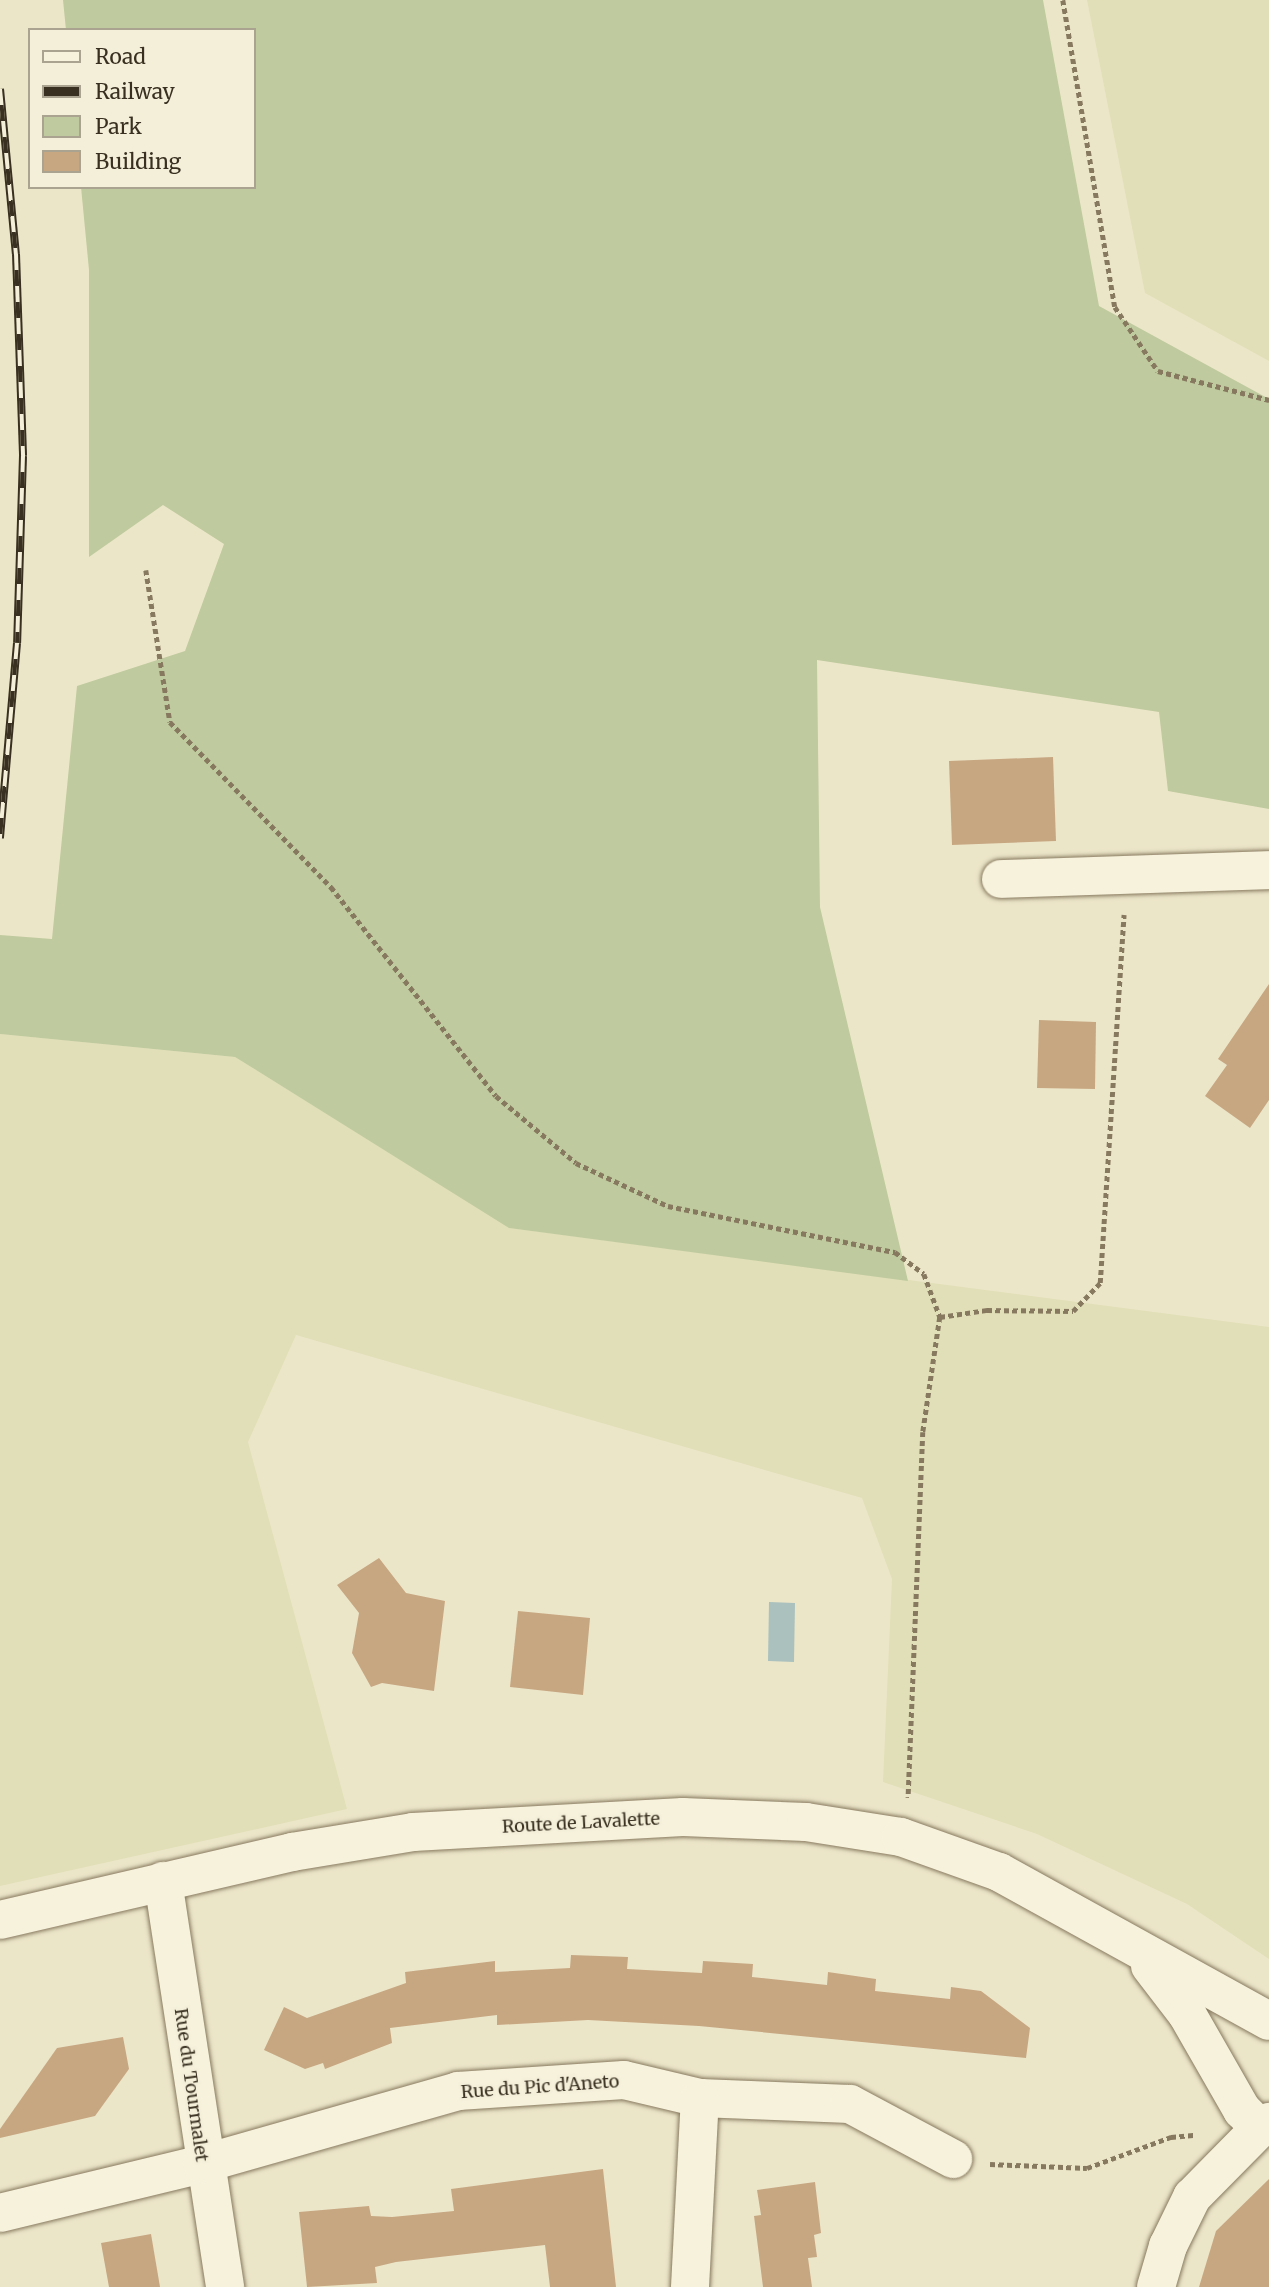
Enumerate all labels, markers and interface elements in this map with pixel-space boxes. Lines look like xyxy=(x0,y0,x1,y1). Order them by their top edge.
legend xyxy=(28,28,256,189)
text: Road xyxy=(95,43,146,70)
text: Railway xyxy=(95,78,175,105)
text: Park xyxy=(95,113,142,140)
text: Building xyxy=(95,148,181,175)
street label: Route de Lavalette xyxy=(501,1808,661,1838)
street label: Rue du Tourmalet xyxy=(170,2007,212,2163)
street label: Rue du Pic d'Aneto xyxy=(460,2071,620,2103)

